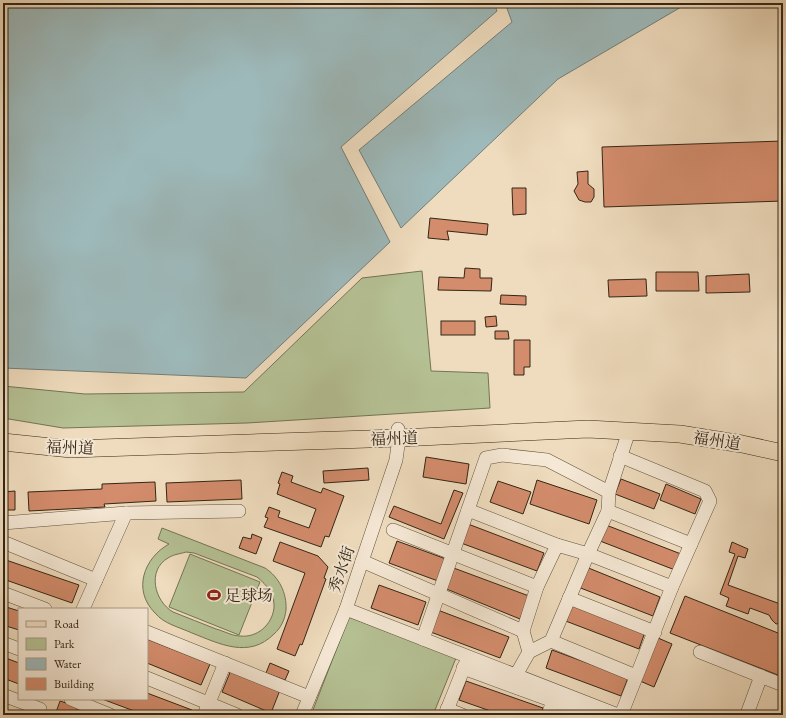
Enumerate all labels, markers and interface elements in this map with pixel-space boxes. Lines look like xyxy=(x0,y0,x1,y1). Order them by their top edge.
street label: 福州道 xyxy=(692,426,742,455)
street label: 福州道 xyxy=(370,427,418,450)
street label: 福州道 xyxy=(46,436,94,459)
street label: 秀水街 xyxy=(324,543,359,595)
place label: 足球场 xyxy=(225,585,273,606)
sports icon: 足球场 xyxy=(206,587,222,603)
legend xyxy=(18,608,148,700)
text: Road xyxy=(54,616,80,632)
text: Park xyxy=(54,636,75,652)
text: Water xyxy=(54,656,81,672)
text: Building xyxy=(54,676,95,692)

